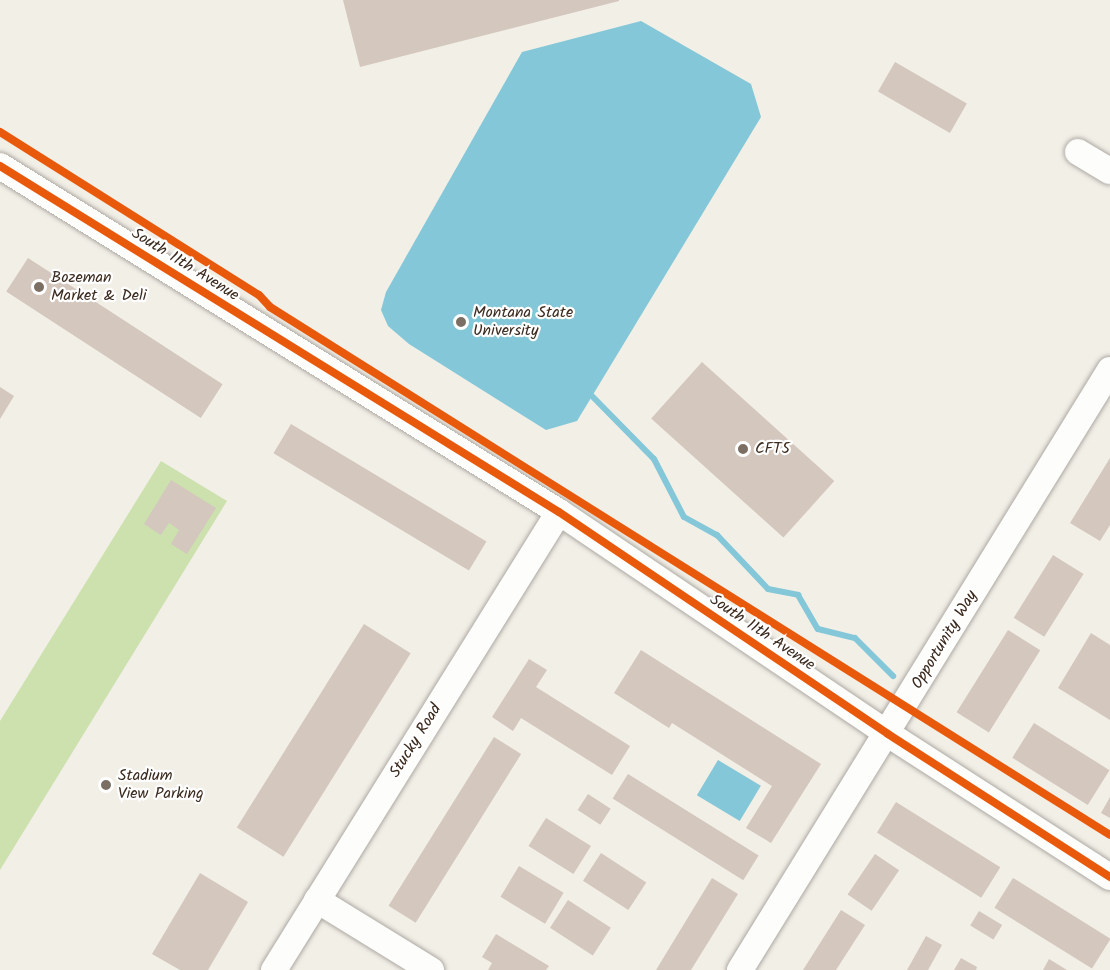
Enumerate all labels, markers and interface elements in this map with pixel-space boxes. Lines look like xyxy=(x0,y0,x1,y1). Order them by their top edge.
street label: South 11th Avenue xyxy=(128,224,242,306)
place label: Bozeman Market & Deli xyxy=(51,268,147,306)
marker: Bozeman Market & Deli xyxy=(32,280,46,294)
place label: Montana State University xyxy=(473,303,573,341)
marker: Montana State University xyxy=(454,315,468,329)
place label: CFT5 xyxy=(755,439,790,459)
marker: CFT5 xyxy=(736,442,750,456)
street label: Opportunity Way xyxy=(908,587,982,693)
street label: South 11th Avenue xyxy=(706,591,818,675)
street label: Stucky Road xyxy=(386,701,446,781)
place label: Stadium View Parking xyxy=(118,766,204,804)
marker: Stadium View Parking xyxy=(99,778,113,792)

